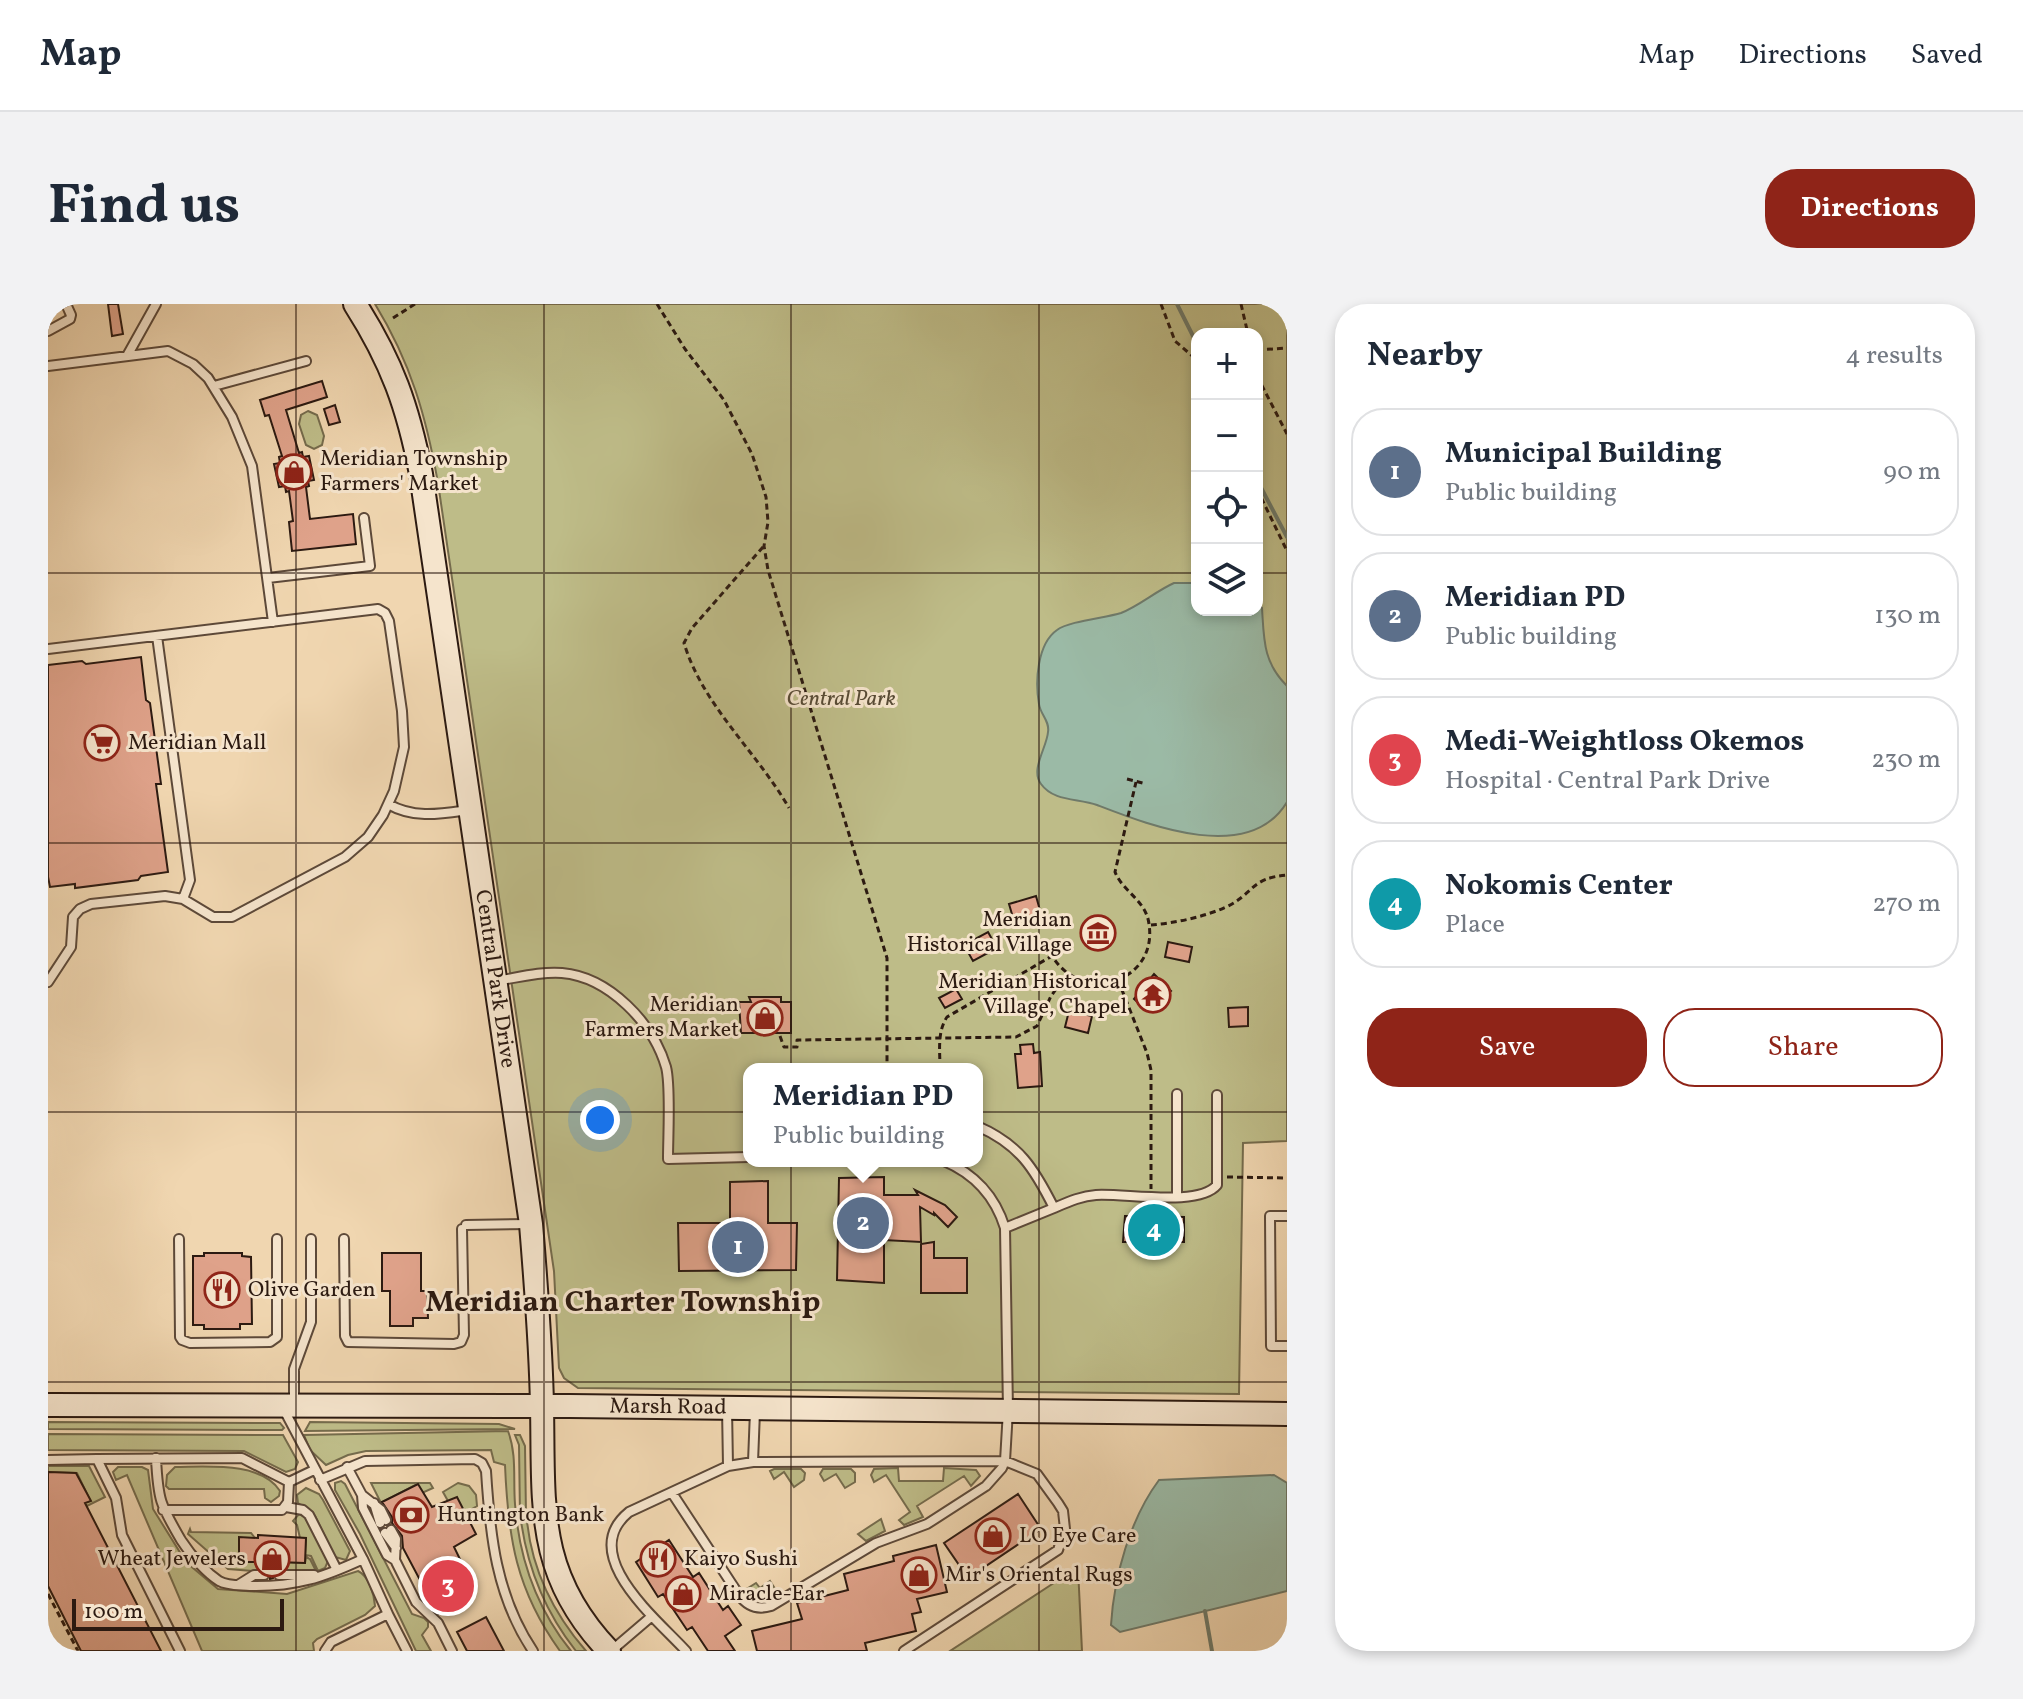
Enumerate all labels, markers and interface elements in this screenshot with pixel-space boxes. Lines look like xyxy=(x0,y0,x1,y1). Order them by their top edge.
text: Map xyxy=(40,29,121,82)
text: Map xyxy=(1639,36,1695,75)
text: Directions xyxy=(1739,36,1867,75)
text: Saved xyxy=(1911,36,1983,75)
text: Find us xyxy=(48,169,240,247)
button: Directions xyxy=(1765,169,1975,248)
map controls xyxy=(1191,328,1263,616)
button: + xyxy=(1191,328,1263,400)
text: Nearby xyxy=(1367,333,1483,380)
text: 4 results xyxy=(1845,338,1943,374)
button: − xyxy=(1191,400,1263,472)
text: Municipal Building xyxy=(1445,433,1722,475)
place label: Meridian Township Farmers' Market xyxy=(320,444,508,500)
shop icon: Meridian Township Farmers' Market xyxy=(275,453,313,491)
text: 1 xyxy=(1390,454,1400,490)
text: 90 m xyxy=(1883,454,1941,490)
button: locate xyxy=(1191,472,1263,544)
text: Public building xyxy=(1445,475,1617,511)
button: layers xyxy=(1191,544,1263,616)
text: Meridian PD xyxy=(1445,577,1625,619)
text: 2 xyxy=(1388,598,1402,634)
text: 130 m xyxy=(1874,598,1941,634)
text: Public building xyxy=(1445,619,1617,655)
park label: Central Park xyxy=(786,684,896,715)
text: Medi-Weightloss Okemos xyxy=(1445,721,1804,763)
supermarket icon: Meridian Mall xyxy=(83,724,121,762)
place label: Meridian Mall xyxy=(128,728,266,759)
text: 3 xyxy=(1388,742,1402,778)
text: 230 m xyxy=(1871,742,1941,778)
text: Hospital · Central Park Drive xyxy=(1445,763,1770,799)
text: Nokomis Center xyxy=(1445,865,1673,907)
text: 4 xyxy=(1387,886,1403,922)
text: 270 m xyxy=(1872,886,1941,922)
street label: Central Park Drive xyxy=(467,888,523,1070)
place label: Meridian Historical Village xyxy=(907,905,1072,961)
text: Place xyxy=(1445,907,1505,943)
museum icon: Meridian Historical Village xyxy=(1079,914,1117,952)
place label: Meridian Historical Village, Chapel xyxy=(938,967,1127,1023)
temple icon: Meridian Historical Village, Chapel xyxy=(1134,976,1172,1014)
place label: Meridian Farmers Market xyxy=(584,990,739,1046)
shop icon: Meridian Farmers Market xyxy=(746,999,784,1037)
button: Save xyxy=(1367,1008,1647,1087)
button: Share xyxy=(1663,1008,1943,1087)
popup xyxy=(743,1063,983,1167)
text: Meridian PD xyxy=(773,1076,953,1118)
your location xyxy=(580,1100,620,1140)
text: Public building xyxy=(773,1118,945,1154)
pin: 2 xyxy=(837,1193,889,1253)
pin: 4 xyxy=(1128,1200,1180,1260)
pin: 1 xyxy=(712,1217,764,1277)
restaurant icon: Olive Garden xyxy=(203,1271,241,1309)
place label: Olive Garden xyxy=(248,1275,376,1306)
district label: Meridian Charter Township xyxy=(425,1282,821,1324)
street label: Marsh Road xyxy=(609,1391,727,1423)
bank icon: Huntington Bank xyxy=(392,1496,430,1534)
place label: Huntington Bank xyxy=(437,1500,604,1531)
shop icon: LO Eye Care xyxy=(974,1517,1012,1555)
place label: LO Eye Care xyxy=(1019,1521,1137,1552)
shop icon: Wheat Jewelers xyxy=(253,1540,291,1578)
restaurant icon: Kaiyo Sushi xyxy=(639,1540,677,1578)
place label: Wheat Jewelers xyxy=(98,1544,246,1575)
place label: Kaiyo Sushi xyxy=(684,1544,798,1575)
pin: 3 xyxy=(422,1556,474,1616)
shop icon: Mir's Oriental Rugs xyxy=(900,1556,938,1594)
place label: Mir's Oriental Rugs xyxy=(945,1560,1133,1591)
shop icon: Miracle-Ear xyxy=(664,1575,702,1613)
place label: Miracle-Ear xyxy=(709,1579,825,1610)
scale bar xyxy=(72,1595,284,1631)
text: 100 m xyxy=(84,1597,143,1628)

